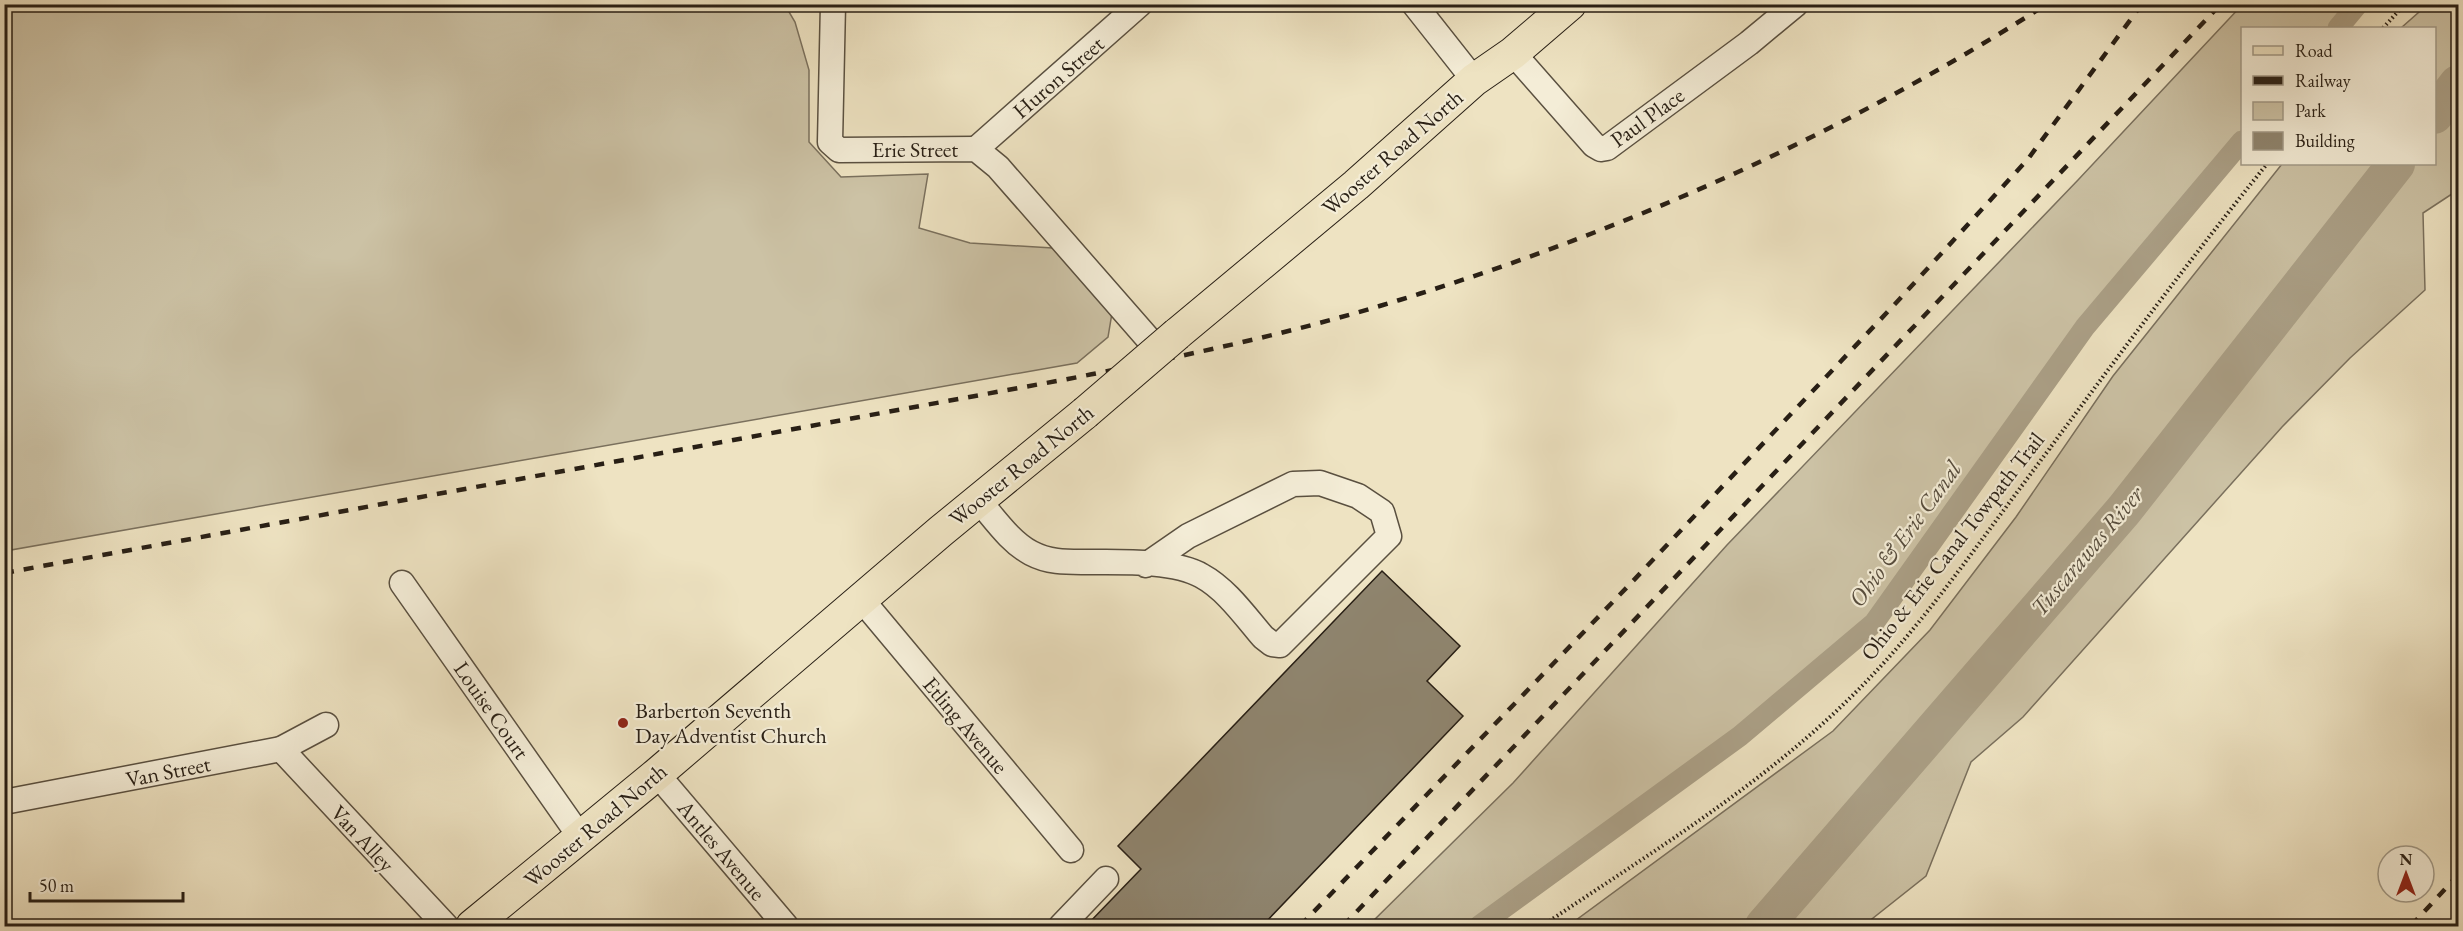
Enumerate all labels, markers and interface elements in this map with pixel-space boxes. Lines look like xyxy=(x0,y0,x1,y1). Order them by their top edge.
legend xyxy=(2241,27,2436,165)
street label: Huron Street xyxy=(1007,30,1110,125)
text: Road xyxy=(2295,39,2334,62)
text: Railway xyxy=(2295,69,2351,92)
street label: Paul Place xyxy=(1605,81,1690,154)
street label: Wooster Road North xyxy=(1315,83,1469,222)
text: Park xyxy=(2295,99,2326,122)
text: Building xyxy=(2295,129,2355,152)
street label: Erie Street xyxy=(872,135,958,164)
street label: Wooster Road North xyxy=(943,398,1100,533)
street label: Ohio & Erie Canal Towpath Trail xyxy=(1854,426,2051,666)
water label: Ohio & Erie Canal xyxy=(1841,454,1969,613)
water label: Tuscarawas River xyxy=(2023,478,2151,622)
street label: Louise Court xyxy=(447,656,536,765)
street label: Etling Avenue xyxy=(916,671,1015,780)
place label: Barberton Seventh Day Adventist Church xyxy=(635,696,827,750)
marker: Barberton Seventh Day Adventist Church xyxy=(616,716,630,730)
street label: Van Street xyxy=(123,749,213,794)
street label: Wooster Road North xyxy=(518,757,673,894)
street label: Antles Avenue xyxy=(671,793,772,907)
street label: Van Alley xyxy=(324,799,401,878)
north arrow xyxy=(2376,844,2436,904)
text: N xyxy=(2400,849,2413,870)
scale bar xyxy=(30,865,183,903)
text: 50 m xyxy=(39,874,74,897)

